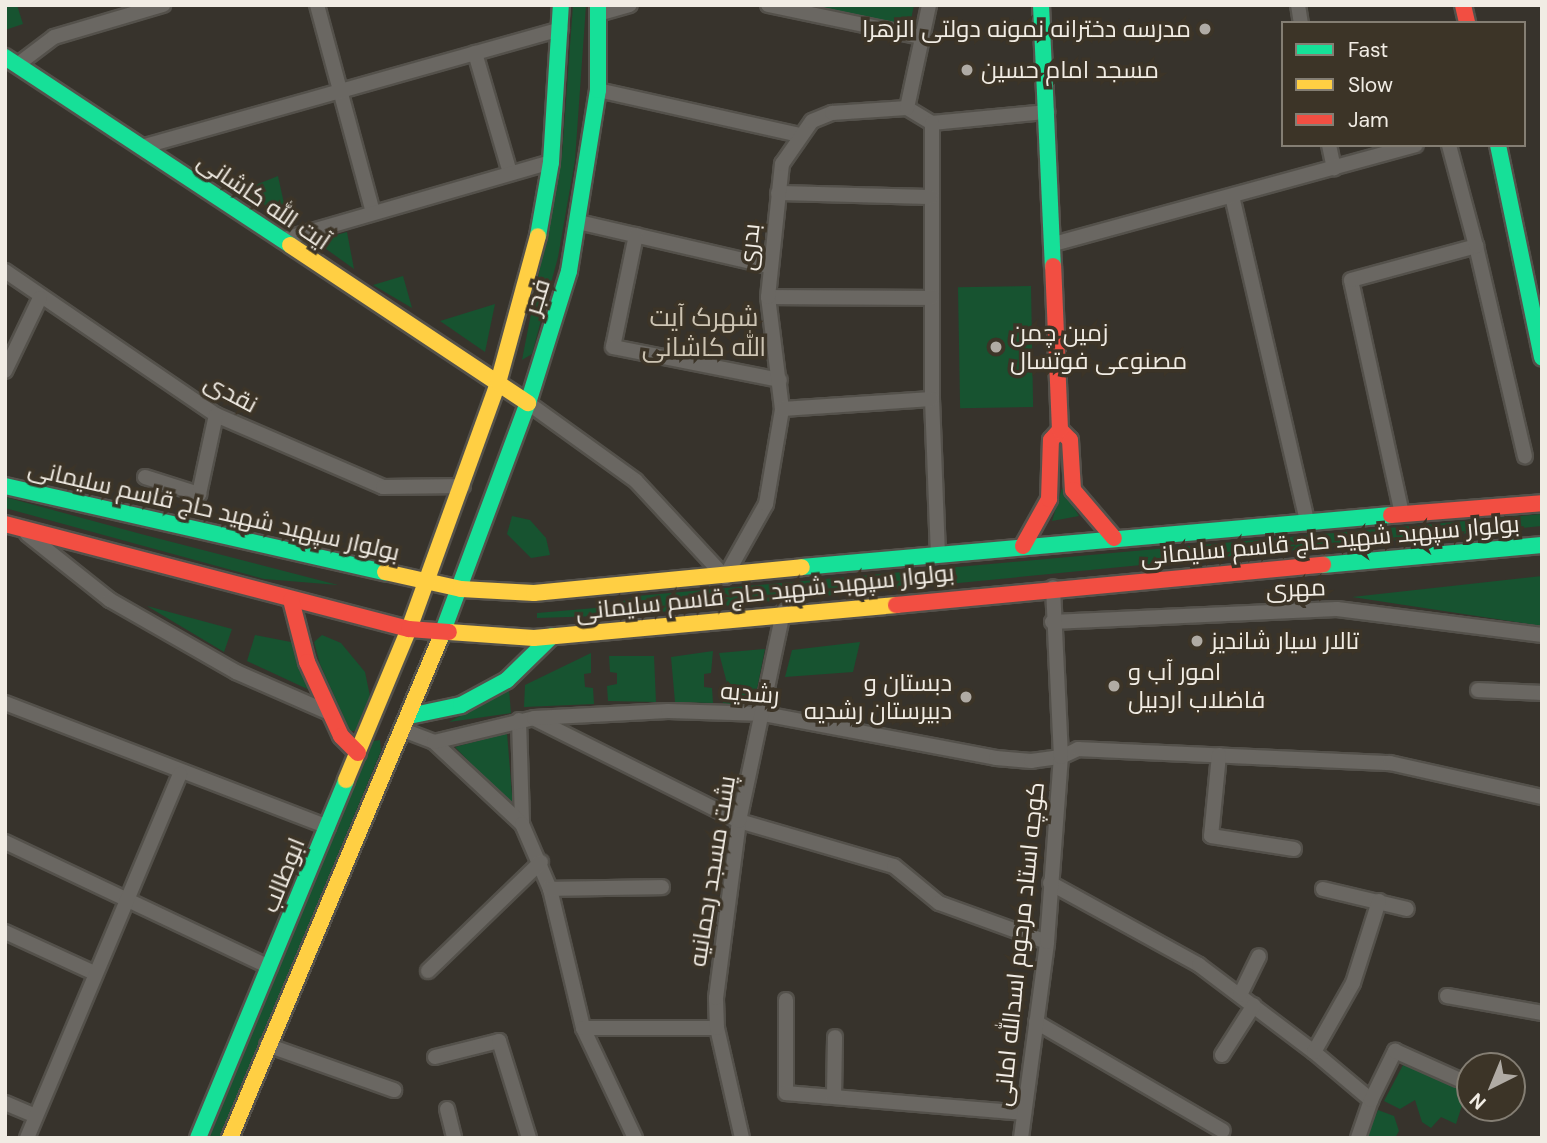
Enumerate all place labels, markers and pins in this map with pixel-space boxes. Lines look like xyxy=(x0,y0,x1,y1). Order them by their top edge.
place label: مدرسه دخترانه نمونه دولتی الزهرا xyxy=(862,15,1191,43)
marker: مدرسه دخترانه نمونه دولتی الزهرا xyxy=(1197,21,1213,37)
place label: مسجد امام حسین xyxy=(981,56,1159,84)
marker: مسجد امام حسین xyxy=(959,62,975,78)
place label: زمین چمن مصنوعی فوتسال xyxy=(1010,319,1187,375)
marker: زمین چمن مصنوعی فوتسال xyxy=(988,339,1004,355)
place label: تالار سیار شاندیز xyxy=(1211,627,1359,655)
marker: تالار سیار شاندیز xyxy=(1189,633,1205,649)
place label: امور آب و فاضلاب اردبیل xyxy=(1128,658,1265,714)
place label: دبستان و دبیرستان رشدیه xyxy=(804,669,952,725)
marker: امور آب و فاضلاب اردبیل xyxy=(1106,678,1122,694)
marker: دبستان و دبیرستان رشدیه xyxy=(958,689,974,705)

